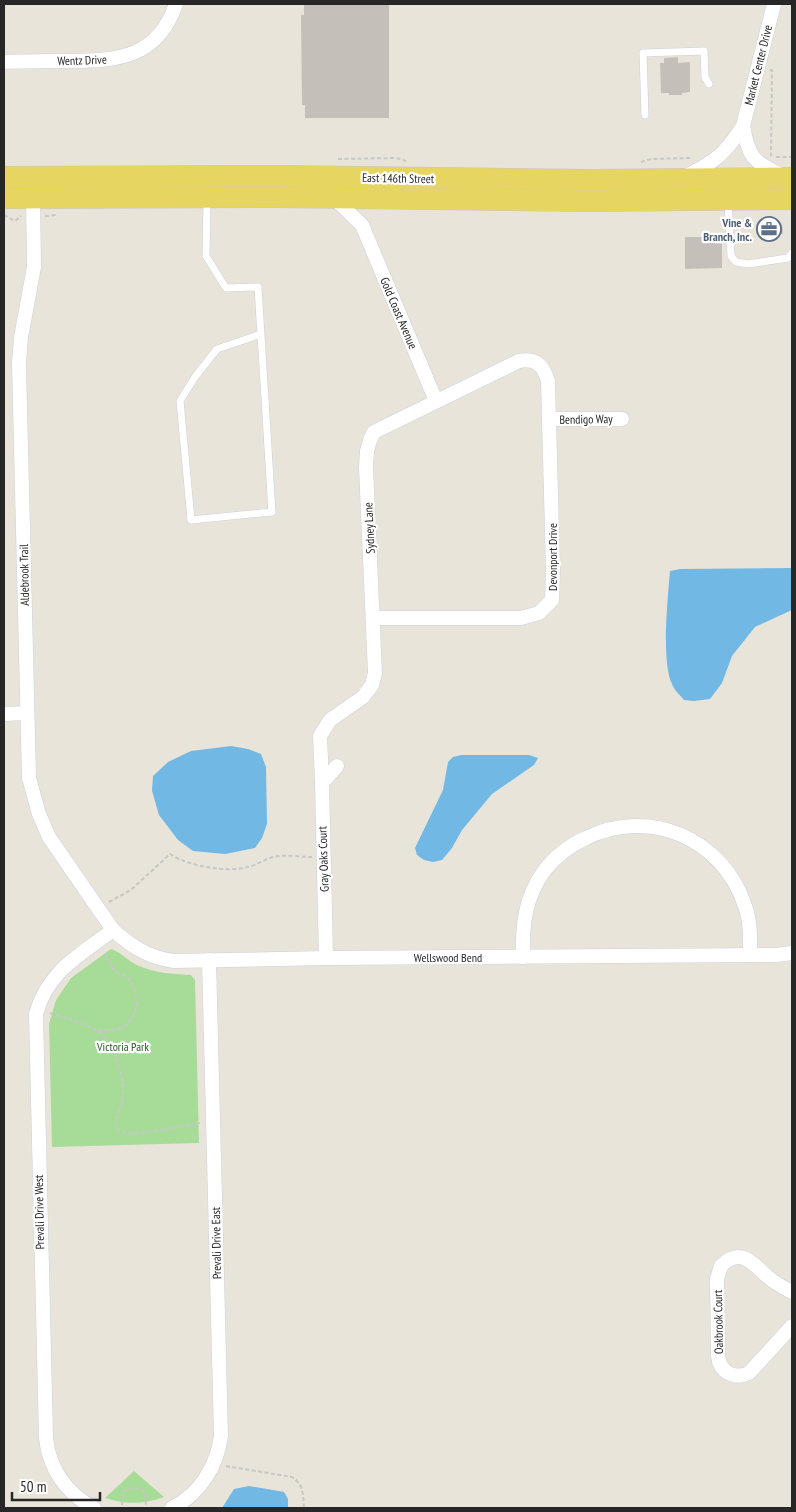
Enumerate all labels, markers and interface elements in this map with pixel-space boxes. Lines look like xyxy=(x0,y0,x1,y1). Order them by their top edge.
street label: Market Center Drive xyxy=(741,23,775,107)
street label: Wentz Drive xyxy=(57,52,107,68)
street label: East 146th Street xyxy=(362,170,435,186)
place label: Vine & Branch, Inc. xyxy=(703,215,752,244)
office icon: Vine & Branch, Inc. xyxy=(756,216,782,242)
street label: Gold Coast Avenue xyxy=(377,275,421,351)
street label: Bendigo Way xyxy=(559,411,613,427)
street label: Sydney Lane xyxy=(360,502,378,554)
street label: Devonport Drive xyxy=(545,523,560,591)
street label: Aldebrook Trail xyxy=(16,544,32,606)
street label: Gray Oaks Court xyxy=(314,825,332,892)
street label: Wellswood Bend xyxy=(414,950,482,965)
park label: Victoria Park xyxy=(96,1039,149,1054)
street label: Prevali Drive West xyxy=(31,1174,47,1249)
street label: Prevali Drive East xyxy=(208,1206,224,1279)
street label: Oakbrook Court xyxy=(710,1289,726,1354)
scale bar xyxy=(12,1470,100,1502)
text: 50 m xyxy=(20,1477,46,1496)

